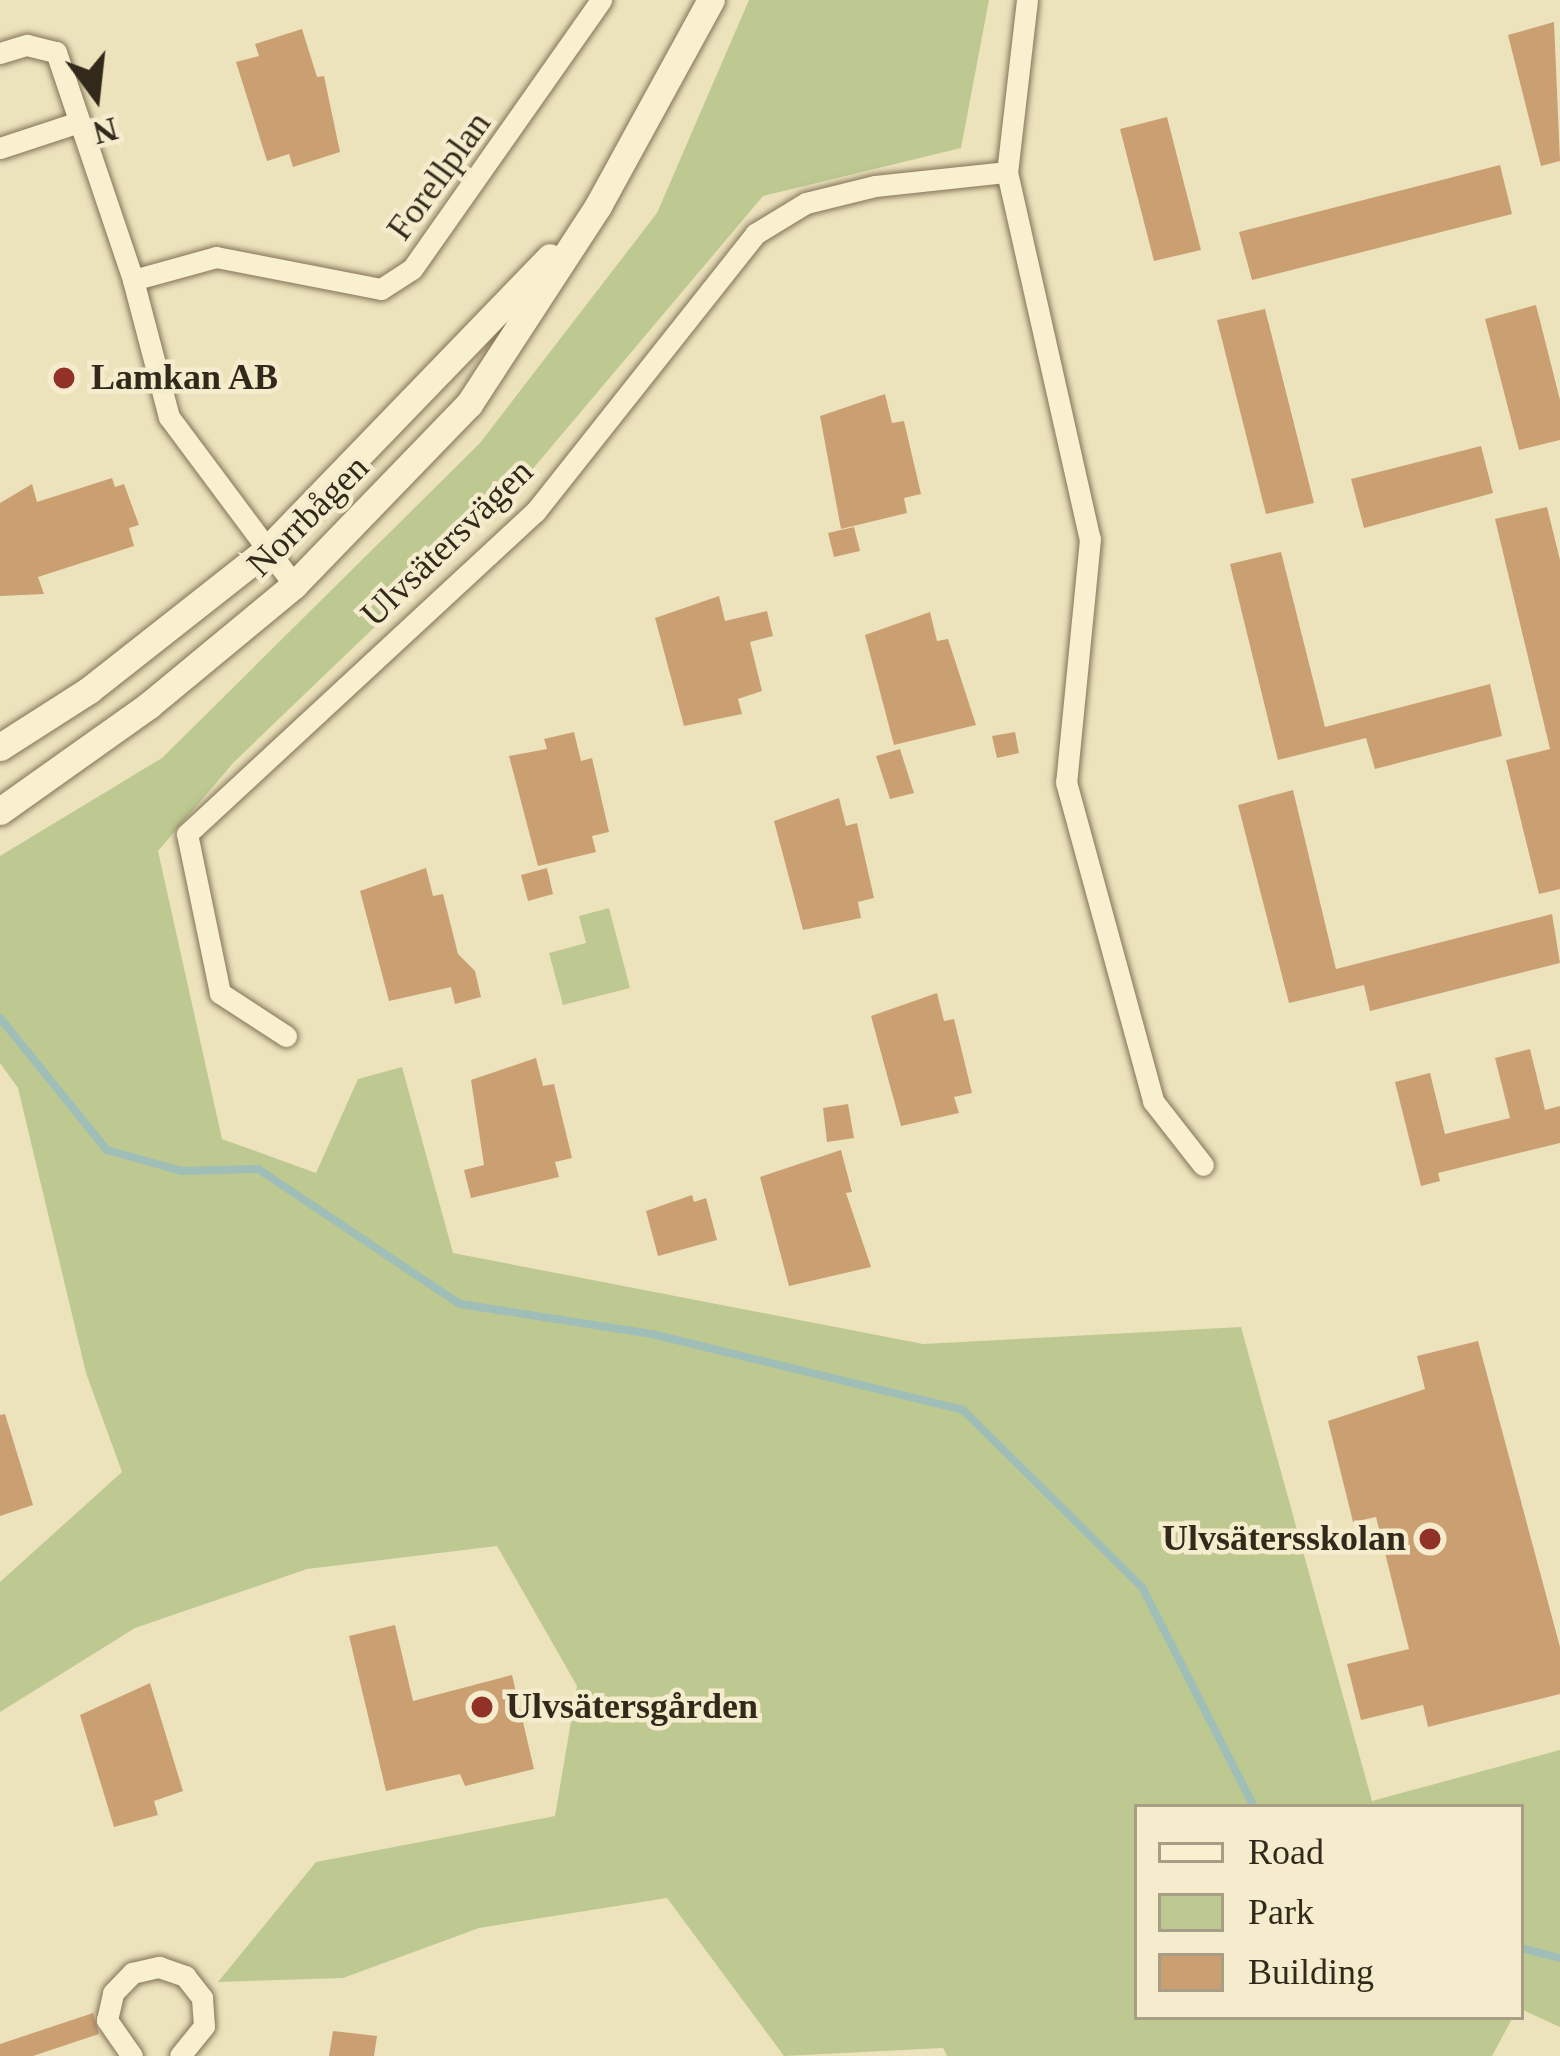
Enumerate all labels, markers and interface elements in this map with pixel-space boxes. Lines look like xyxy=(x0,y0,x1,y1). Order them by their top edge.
north arrow xyxy=(36,36,156,156)
street label: Forellplan xyxy=(378,103,500,249)
text: N xyxy=(89,110,121,151)
place label: Lamkan AB xyxy=(91,356,280,400)
marker: Lamkan AB xyxy=(48,362,80,394)
street label: Norrbågen xyxy=(238,446,378,586)
street label: Ulvsätersvägen xyxy=(352,450,542,636)
place label: Ulvsätersskolan xyxy=(1162,1517,1406,1561)
marker: Ulvsätersskolan xyxy=(1417,1526,1443,1552)
place label: Ulvsätersgården xyxy=(506,1685,758,1729)
marker: Ulvsätersgården xyxy=(469,1694,495,1720)
legend xyxy=(1134,1804,1524,2020)
text: Road xyxy=(1248,1832,1324,1872)
text: Park xyxy=(1248,1892,1314,1932)
text: Building xyxy=(1248,1952,1374,1992)

